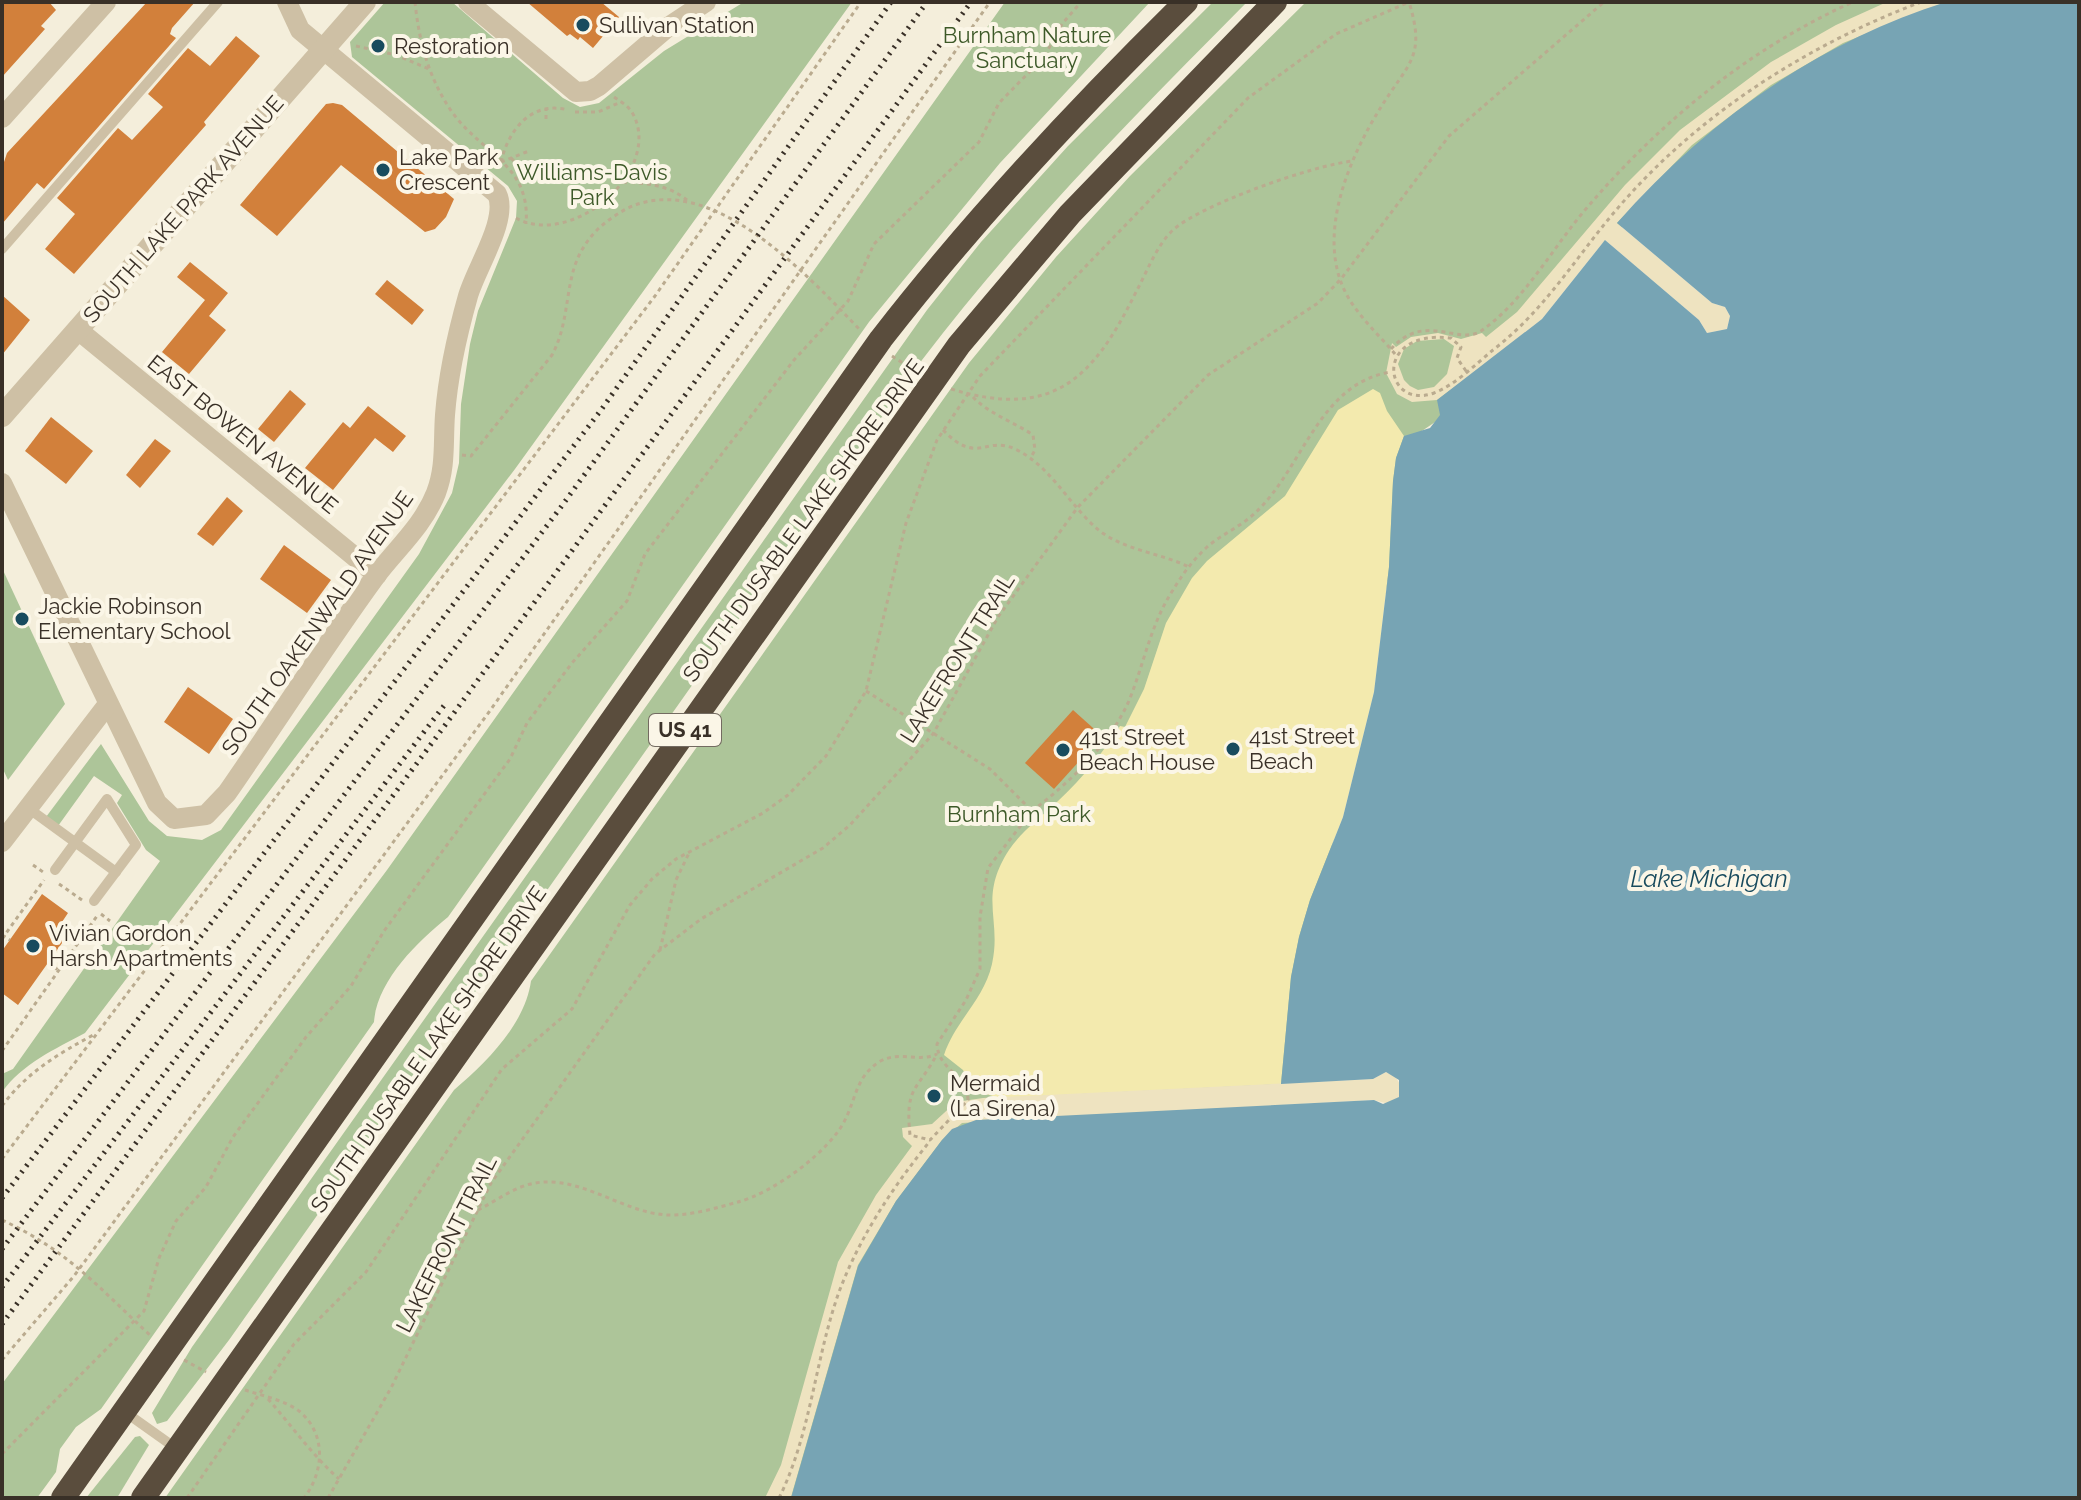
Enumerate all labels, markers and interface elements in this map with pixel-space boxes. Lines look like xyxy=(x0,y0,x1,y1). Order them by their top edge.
place label: Sullivan Station xyxy=(599,12,755,38)
marker: Sullivan Station xyxy=(574,16,592,34)
park label: Burnham Nature Sanctuary xyxy=(943,22,1111,73)
place label: Restoration xyxy=(394,33,509,59)
marker: Restoration xyxy=(369,37,387,55)
street label: SOUTH LAKE PARK AVENUE xyxy=(77,90,289,328)
place label: Lake Park Crescent xyxy=(399,144,499,195)
park label: Williams-Davis Park xyxy=(516,159,668,210)
marker: Lake Park Crescent xyxy=(374,161,392,179)
street label: EAST BOWEN AVENUE xyxy=(143,349,343,519)
street label: SOUTH DUSABLE LAKE SHORE DRIVE xyxy=(677,353,929,687)
street label: SOUTH OAKENWALD AVENUE xyxy=(216,486,418,760)
street label: LAKEFRONT TRAIL xyxy=(894,568,1020,747)
place label: Jackie Robinson Elementary School xyxy=(38,593,231,644)
marker: Jackie Robinson Elementary School xyxy=(13,610,31,628)
road number: US 41 xyxy=(649,714,721,746)
place label: 41st Street Beach xyxy=(1249,723,1356,774)
place label: 41st Street Beach House xyxy=(1079,724,1215,775)
marker: 41st Street Beach xyxy=(1224,740,1242,758)
marker: 41st Street Beach House xyxy=(1054,741,1072,759)
park label: Burnham Park xyxy=(947,801,1091,827)
water label: Lake Michigan xyxy=(1630,864,1788,893)
street label: SOUTH DUSABLE LAKE SHORE DRIVE xyxy=(305,881,551,1217)
place label: Vivian Gordon Harsh Apartments xyxy=(49,920,233,971)
marker: Vivian Gordon Harsh Apartments xyxy=(24,937,42,955)
place label: Mermaid (La Sirena) xyxy=(950,1070,1056,1121)
marker: Mermaid (La Sirena) xyxy=(925,1087,943,1105)
street label: LAKEFRONT TRAIL xyxy=(390,1151,502,1337)

